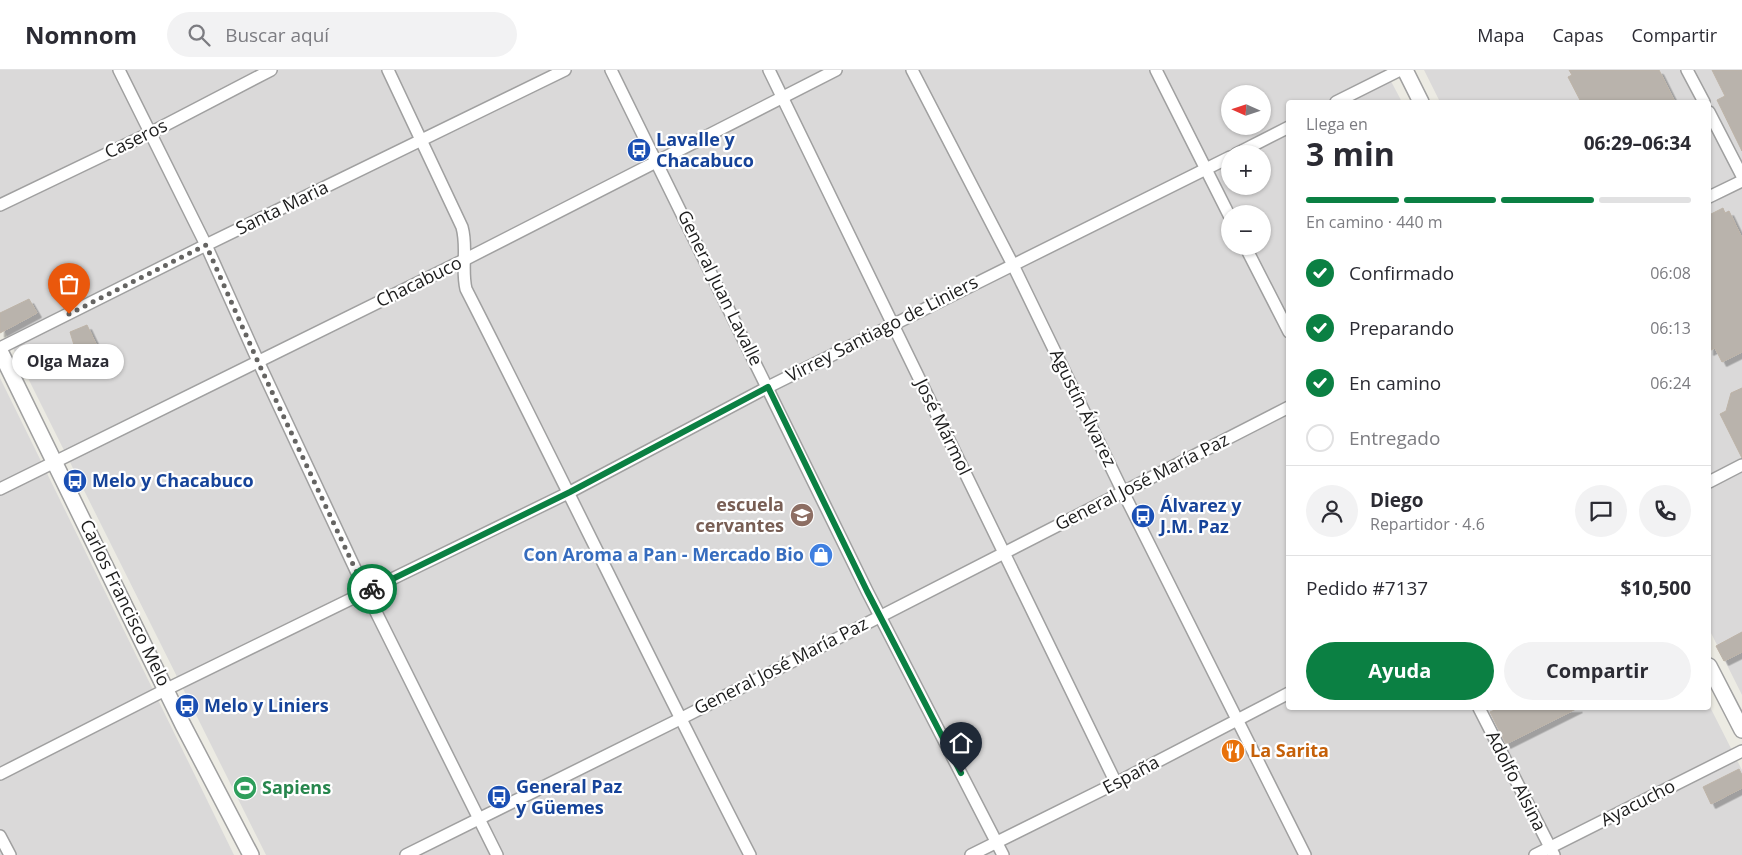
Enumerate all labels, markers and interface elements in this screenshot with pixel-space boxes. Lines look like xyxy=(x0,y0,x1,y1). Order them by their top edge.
search box xyxy=(167,12,517,57)
text: Nomnom xyxy=(25,18,137,51)
icon: search xyxy=(185,21,213,49)
text: Buscar aquí xyxy=(225,22,329,48)
text: Mapa xyxy=(1477,23,1525,47)
text: Capas xyxy=(1553,23,1603,47)
text: Compartir xyxy=(1631,23,1717,47)
north arrow xyxy=(1221,85,1271,135)
map controls xyxy=(1221,85,1271,255)
street label: Caseros xyxy=(100,113,171,164)
text: Llega en xyxy=(1306,113,1368,135)
place label: Lavalle y Chacabuco xyxy=(656,127,754,172)
text: 06:29–06:34 xyxy=(1584,130,1691,156)
text: 3 min xyxy=(1306,132,1395,175)
bus stop icon: Lavalle y Chacabuco xyxy=(626,137,652,163)
button: + xyxy=(1221,145,1271,195)
street label: Santa Maria xyxy=(231,174,332,240)
button: − xyxy=(1221,205,1271,255)
street label: General Juan Lavalle xyxy=(673,206,769,369)
text: En camino · 440 m xyxy=(1306,211,1443,233)
street label: Chacabuco xyxy=(372,250,465,312)
icon: check xyxy=(1306,259,1334,287)
text: Confirmado xyxy=(1349,260,1454,286)
text: 06:08 xyxy=(1650,262,1691,284)
pin xyxy=(48,263,90,314)
street label: Virrey Santiago de Liniers xyxy=(782,269,982,387)
icon: bag xyxy=(55,270,83,298)
icon: check xyxy=(1306,314,1334,342)
text: Preparando xyxy=(1349,315,1454,341)
text: 06:13 xyxy=(1650,317,1691,339)
callout: Olga Maza xyxy=(13,344,125,379)
street label: Agustín Álvarez xyxy=(1045,345,1123,470)
text: Olga Maza xyxy=(27,350,109,372)
icon: check xyxy=(1306,369,1334,397)
text: En camino xyxy=(1349,370,1441,396)
street label: José Mármol xyxy=(909,372,978,479)
text: 06:24 xyxy=(1650,372,1691,394)
text: Entregado xyxy=(1349,425,1440,451)
street label: General José María Paz xyxy=(1051,427,1233,535)
bus stop icon: Melo y Chacabuco xyxy=(62,468,88,494)
place label: Melo y Chacabuco xyxy=(92,468,254,492)
button: person xyxy=(1306,485,1358,537)
button: chat xyxy=(1575,485,1627,537)
button: phone xyxy=(1639,485,1691,537)
text: Diego xyxy=(1370,487,1424,513)
place label: escuela cervantes xyxy=(696,492,784,537)
place label: Álvarez y J.M. Paz xyxy=(1158,493,1242,538)
school or university icon: escuela cervantes xyxy=(789,502,815,528)
bus stop icon: Álvarez y J.M. Paz xyxy=(1130,503,1156,529)
text: Repartidor · 4.6 xyxy=(1370,513,1485,535)
street label: Carlos Francisco Melo xyxy=(75,515,177,690)
place label: Con Aroma a Pan - Mercado Bio xyxy=(523,542,804,566)
shop icon: Con Aroma a Pan - Mercado Bio xyxy=(808,542,834,568)
courier xyxy=(347,564,397,614)
icon: bike xyxy=(358,575,386,603)
text: Pedido #7137 xyxy=(1306,575,1428,601)
text: $10,500 xyxy=(1620,575,1691,601)
street label: General José María Paz xyxy=(690,611,872,719)
button: Ayuda xyxy=(1306,642,1494,700)
button: Compartir xyxy=(1504,642,1691,700)
bus stop icon: Melo y Liniers xyxy=(174,693,200,719)
place label: Melo y Liniers xyxy=(204,693,329,717)
pin xyxy=(940,722,982,773)
street label: Adolfo Alsina xyxy=(1481,726,1552,835)
icon: home xyxy=(947,729,975,757)
restaurant icon: La Sarita xyxy=(1220,738,1246,764)
place label: La Sarita xyxy=(1250,738,1329,762)
street label: España xyxy=(1098,749,1163,799)
street label: Ayacucho xyxy=(1596,773,1679,831)
place label: General Paz y Güemes xyxy=(516,774,623,819)
sports icon: Sapiens xyxy=(232,775,258,801)
place label: Sapiens xyxy=(262,775,331,799)
bus stop icon: General Paz y Güemes xyxy=(486,784,512,810)

